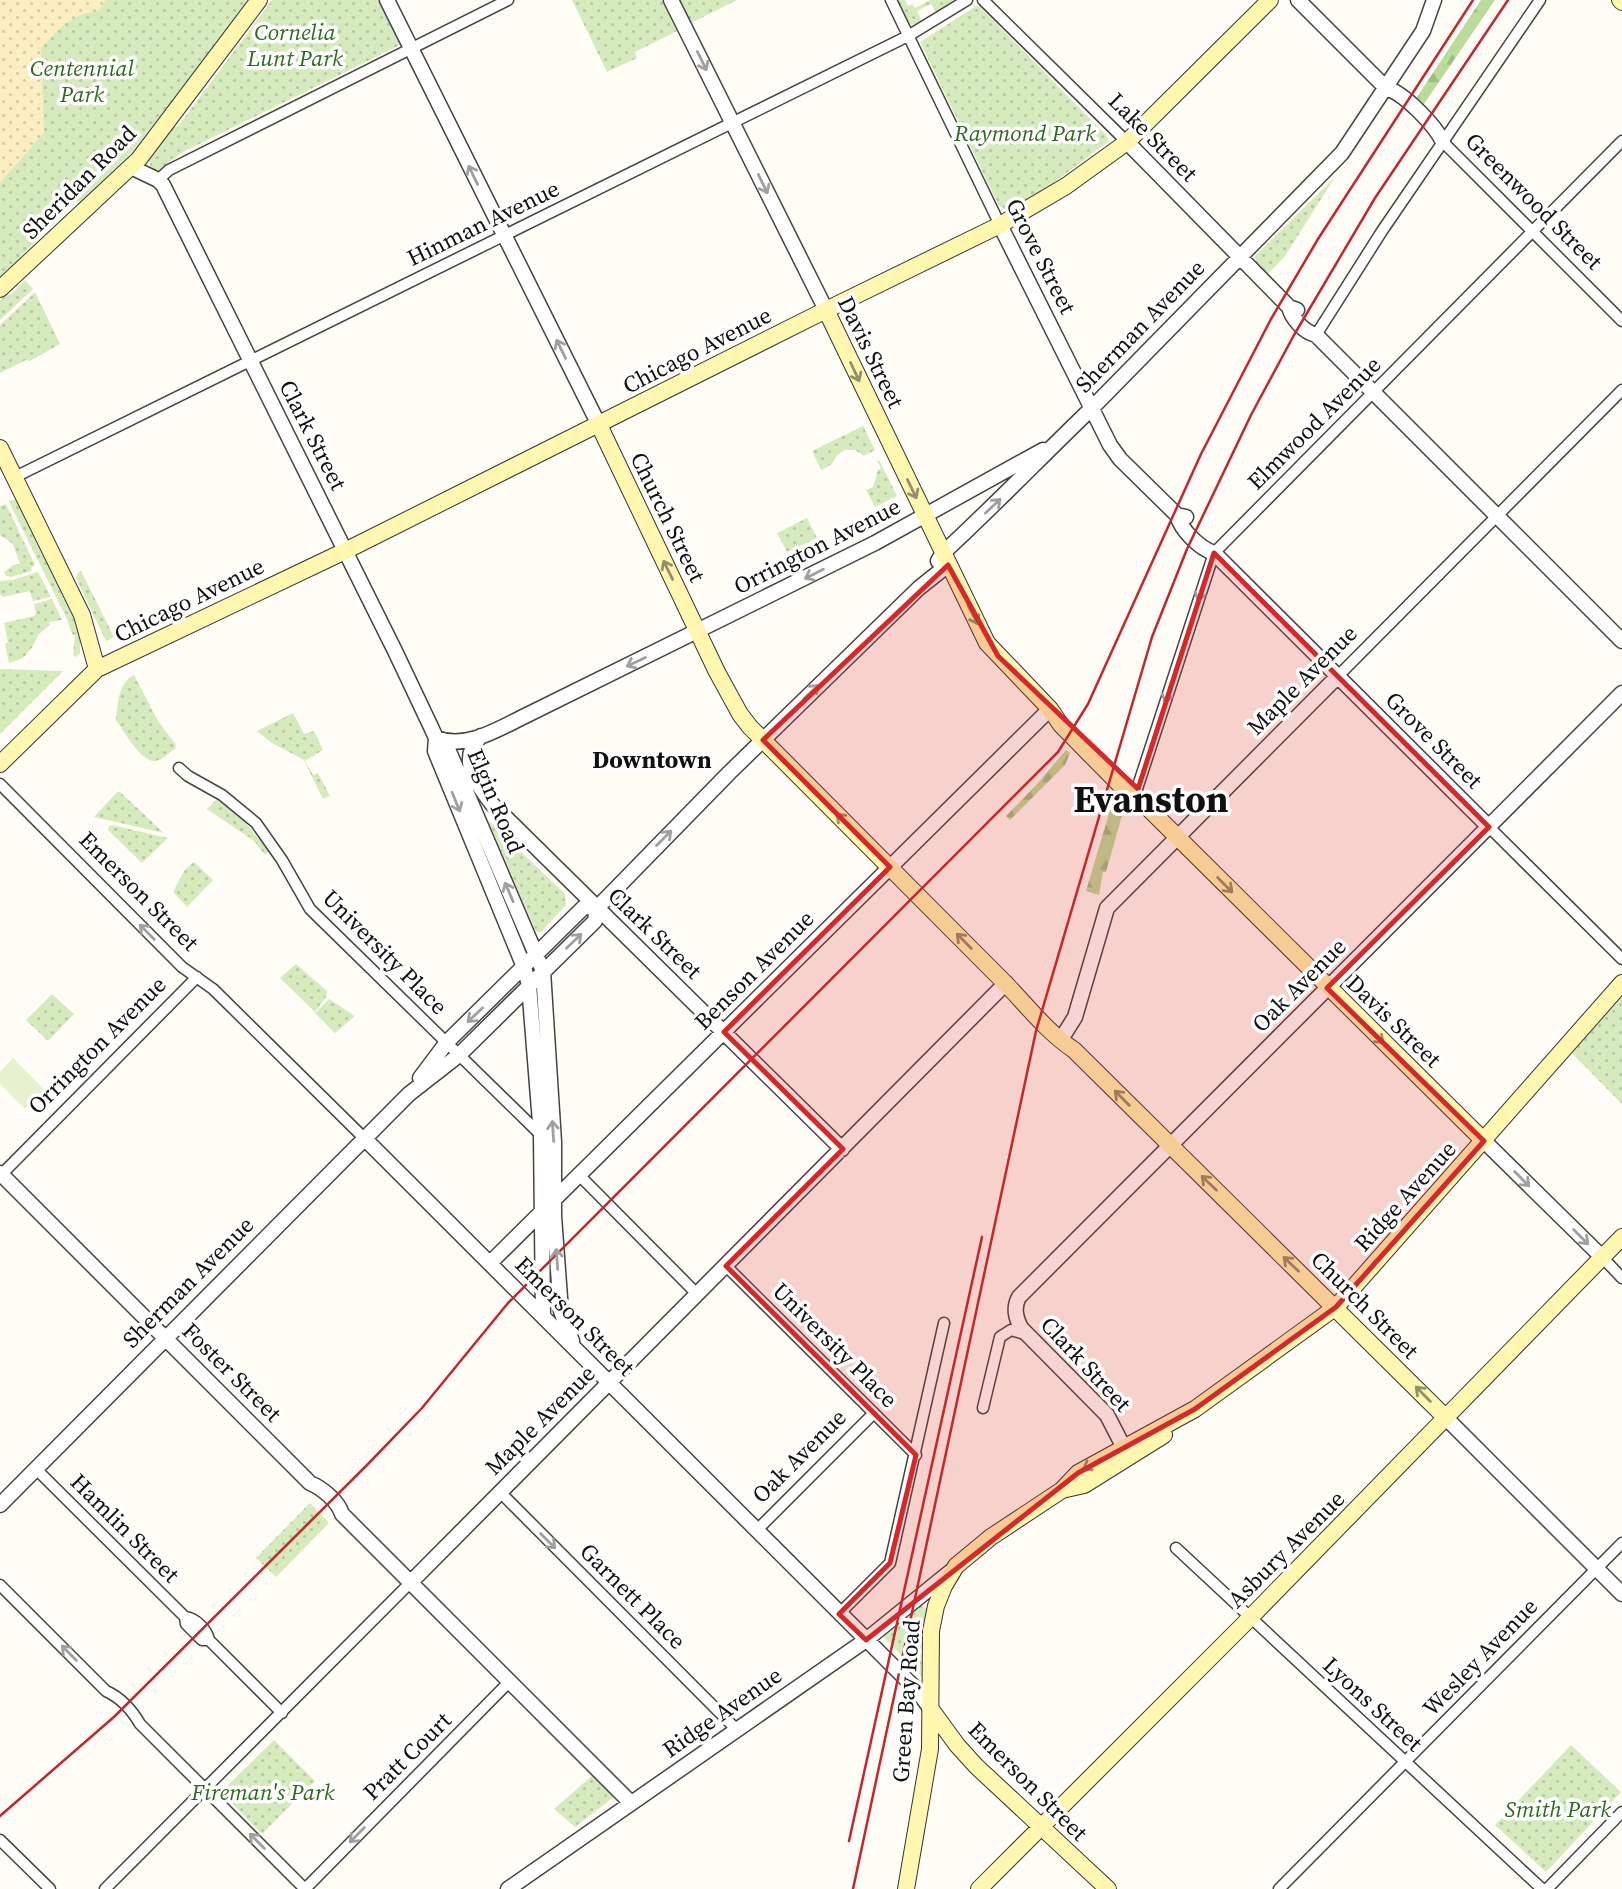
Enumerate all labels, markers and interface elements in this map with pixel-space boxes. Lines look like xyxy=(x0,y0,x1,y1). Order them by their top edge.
park label: Cornelia Lunt Park xyxy=(246,16,343,74)
one-way arrow xyxy=(695,50,709,71)
park label: Centennial Park xyxy=(30,52,135,110)
street label: Lake Street xyxy=(1101,85,1205,189)
park label: Raymond Park xyxy=(953,117,1096,149)
street label: Sheridan Road xyxy=(15,118,143,246)
street label: Greenwood Street xyxy=(1458,125,1610,277)
one-way arrow xyxy=(466,165,480,186)
street label: Hinman Avenue xyxy=(401,172,565,274)
one-way arrow xyxy=(756,173,770,194)
street label: Grove Street xyxy=(998,193,1084,320)
street label: Sherman Avenue xyxy=(1068,252,1212,400)
street label: Davis Street xyxy=(830,291,912,414)
street label: Chicago Avenue xyxy=(617,299,777,401)
one-way arrow xyxy=(553,339,567,360)
street label: Elmwood Avenue xyxy=(1240,349,1388,497)
one-way arrow xyxy=(848,361,862,382)
street label: Clark Street xyxy=(272,374,355,496)
street label: Church Street xyxy=(623,447,713,588)
one-way arrow xyxy=(905,478,919,499)
street label: Orrington Avenue xyxy=(728,490,906,602)
one-way arrow xyxy=(984,498,1001,515)
street label: Chicago Avenue xyxy=(109,550,269,650)
one-way arrow xyxy=(661,560,675,581)
one-way arrow xyxy=(804,567,825,581)
one-way arrow xyxy=(1193,579,1206,601)
one-way arrow xyxy=(966,604,980,625)
street label: Maple Avenue xyxy=(1240,618,1364,742)
one-way arrow xyxy=(626,655,647,669)
one-way arrow xyxy=(1160,682,1173,704)
one-way arrow xyxy=(803,684,820,701)
street label: Grove Street xyxy=(1378,684,1490,796)
district label: Downtown xyxy=(592,743,712,776)
street label: Elgin Road xyxy=(460,744,532,858)
district label: Evanston xyxy=(1073,774,1229,824)
one-way arrow xyxy=(450,791,463,813)
one-way arrow xyxy=(835,813,852,830)
street label: Emerson Street xyxy=(72,824,206,958)
one-way arrow xyxy=(655,830,672,847)
one-way arrow xyxy=(1216,876,1233,893)
street label: Clark Street xyxy=(601,880,710,986)
one-way arrow xyxy=(502,881,515,903)
street label: University Place xyxy=(315,882,455,1022)
street label: Benson Avenue xyxy=(687,903,821,1037)
one-way arrow xyxy=(138,923,155,940)
street label: Oak Avenue xyxy=(1245,931,1353,1039)
one-way arrow xyxy=(955,932,972,949)
one-way arrow xyxy=(565,933,582,950)
street label: Davis Street xyxy=(1339,968,1449,1075)
street label: Orrington Avenue xyxy=(21,969,173,1121)
one-way arrow xyxy=(467,1006,484,1023)
one-way arrow xyxy=(1367,1027,1384,1044)
one-way arrow xyxy=(1114,1089,1131,1106)
one-way arrow xyxy=(546,1120,559,1143)
street label: Ridge Avenue xyxy=(1347,1134,1463,1258)
one-way arrow xyxy=(1514,1171,1531,1188)
one-way arrow xyxy=(1200,1175,1217,1192)
street label: Sherman Avenue xyxy=(115,1209,261,1355)
one-way arrow xyxy=(1573,1229,1590,1246)
street label: Church Street xyxy=(1304,1244,1426,1366)
one-way arrow xyxy=(550,1248,563,1271)
street label: Emerson Street xyxy=(508,1249,642,1383)
one-way arrow xyxy=(1283,1255,1300,1272)
street label: University Place xyxy=(765,1275,905,1415)
street label: Clark Street xyxy=(1034,1309,1139,1419)
street label: Foster Street xyxy=(175,1315,289,1429)
street label: Maple Avenue xyxy=(478,1358,602,1482)
one-way arrow xyxy=(1415,1386,1432,1403)
street label: Oak Avenue xyxy=(745,1402,853,1510)
one-way arrow xyxy=(1082,1458,1102,1472)
street label: Hamlin Street xyxy=(63,1466,187,1590)
street label: Asbury Avenue xyxy=(1220,1483,1352,1615)
one-way arrow xyxy=(540,1532,557,1549)
street label: Garnett Place xyxy=(573,1536,693,1656)
street label: Wesley Avenue xyxy=(1415,1591,1545,1723)
street label: Green Bay Road xyxy=(884,1619,928,1783)
one-way arrow xyxy=(60,1645,77,1662)
street label: Lyons Street xyxy=(1316,1649,1430,1759)
street label: Ridge Avenue xyxy=(656,1659,788,1765)
street label: Pratt Court xyxy=(356,1704,459,1807)
street label: Emerson Street xyxy=(961,1714,1095,1848)
park label: Fireman's Park xyxy=(190,1776,335,1808)
park label: Smith Park xyxy=(1505,1793,1611,1825)
one-way arrow xyxy=(349,1827,366,1844)
one-way arrow xyxy=(249,1832,266,1849)

